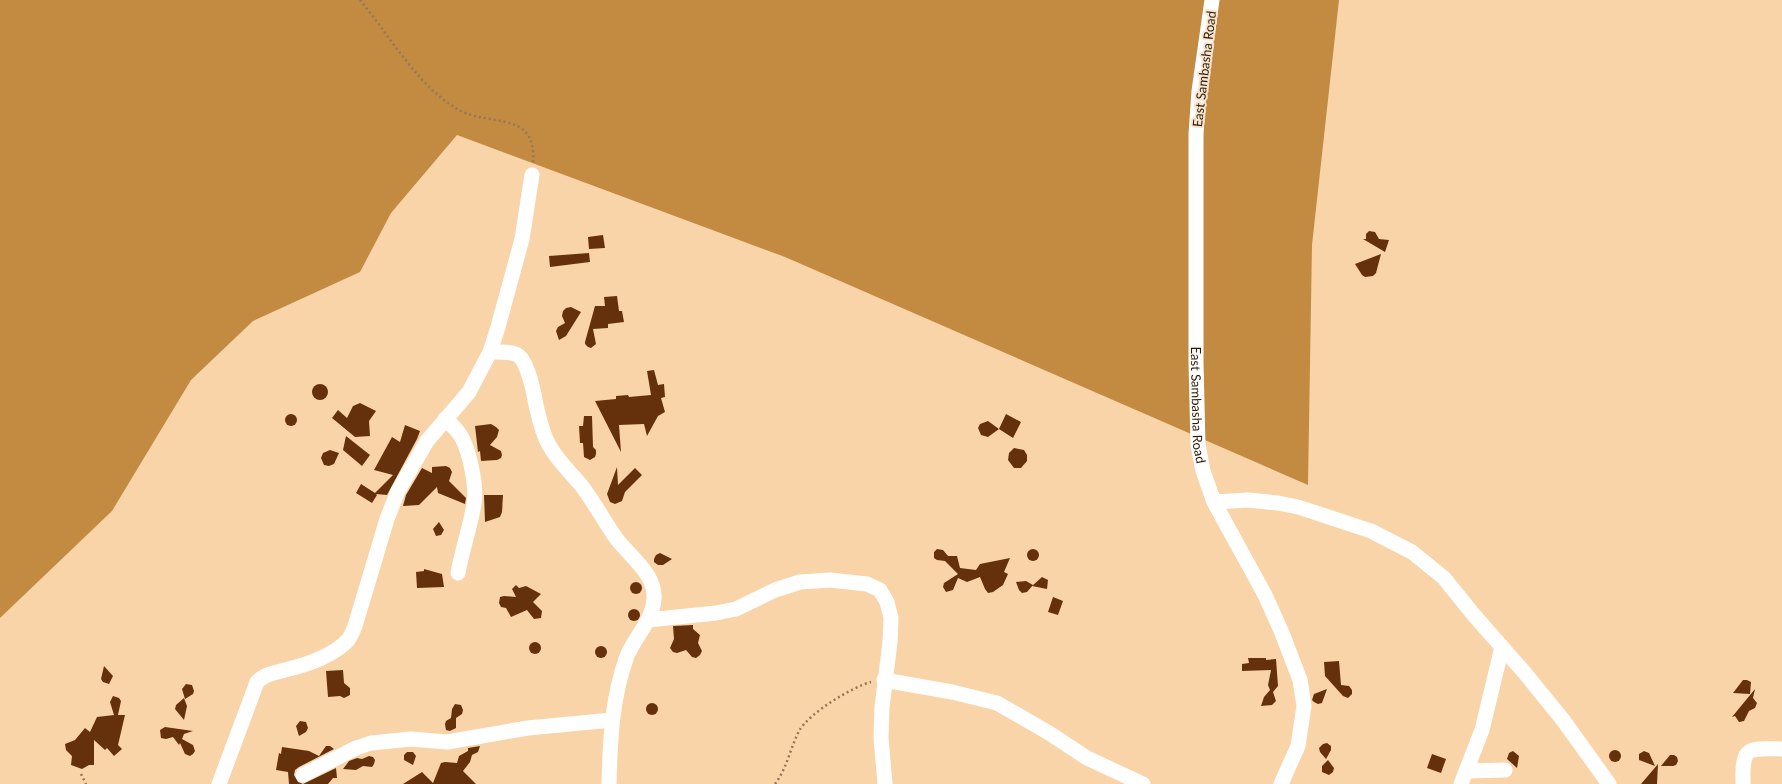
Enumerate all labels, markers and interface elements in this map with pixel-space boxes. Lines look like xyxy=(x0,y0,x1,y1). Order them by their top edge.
street label: East Sambasha Road xyxy=(1189,10,1219,128)
street label: East Sambasha Road xyxy=(1188,346,1209,465)

